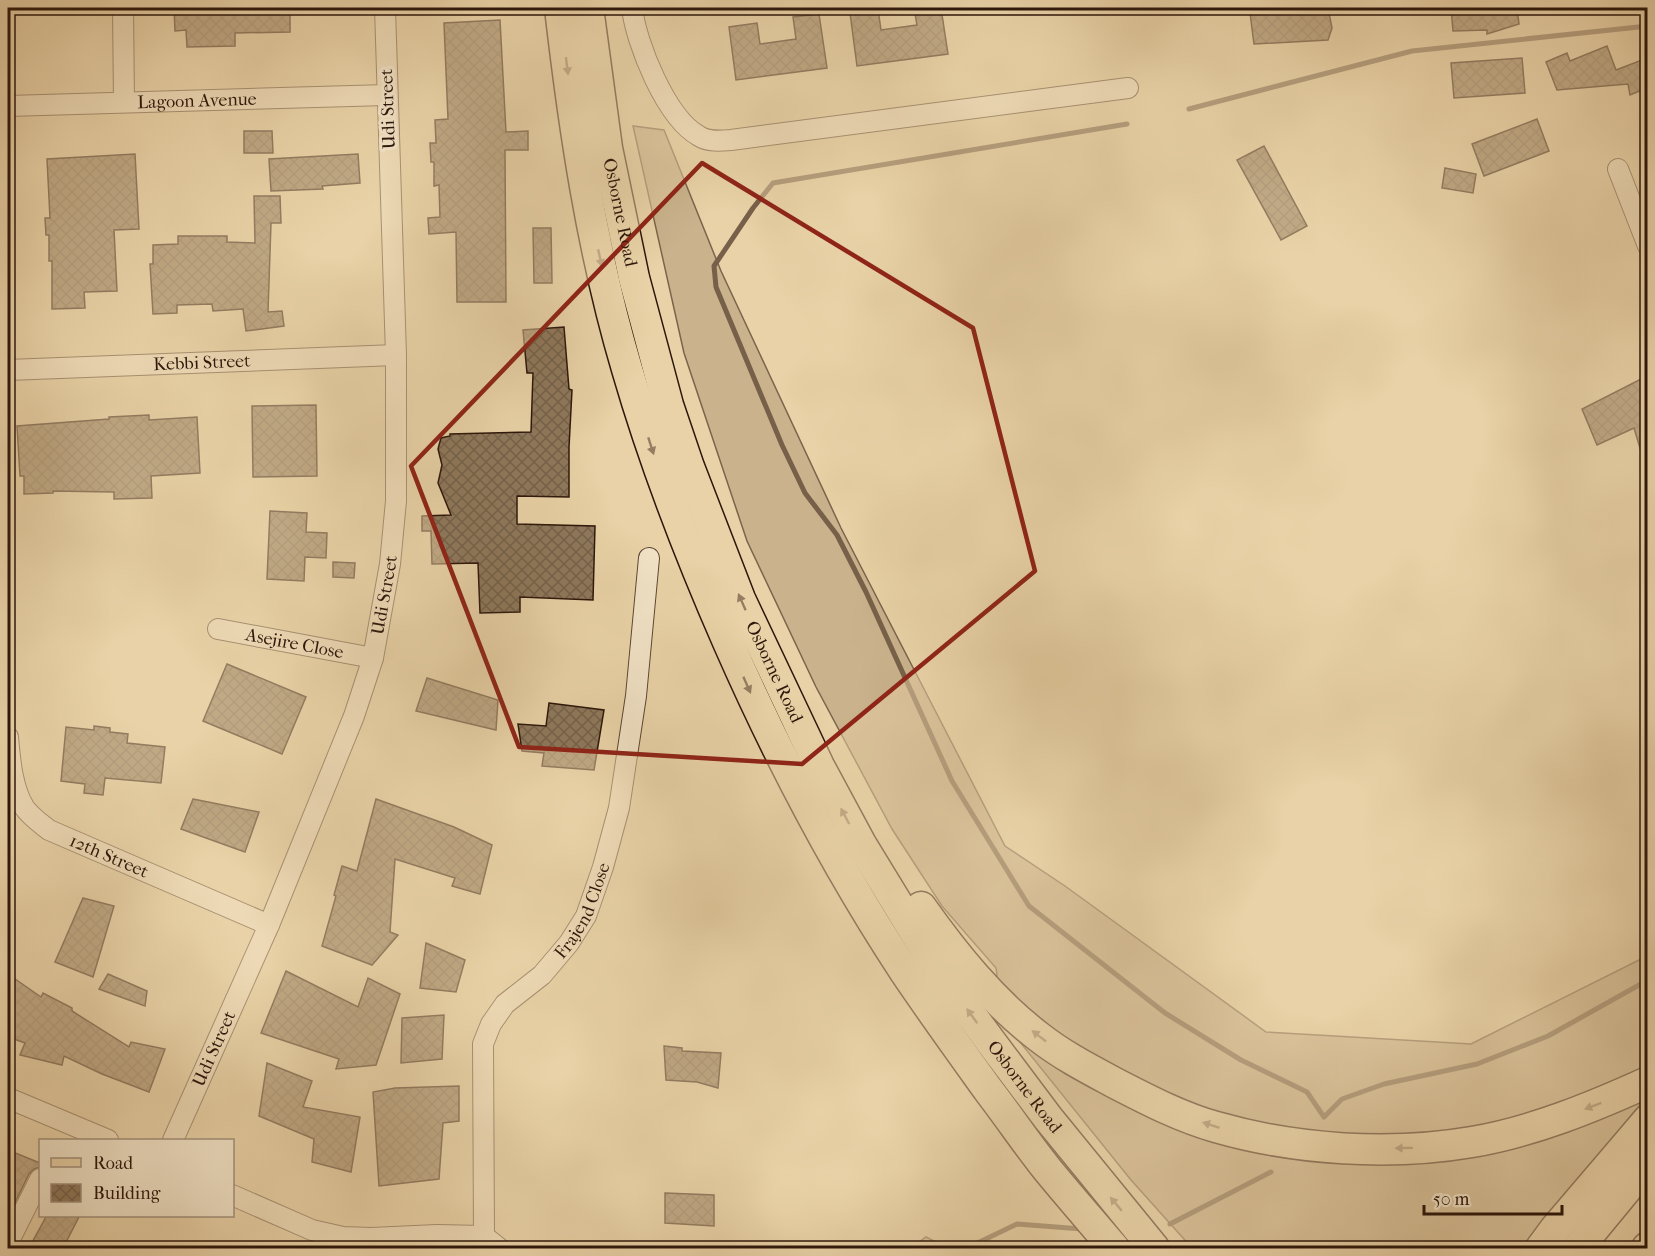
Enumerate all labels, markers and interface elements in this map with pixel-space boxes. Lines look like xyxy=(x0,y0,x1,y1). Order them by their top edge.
one-way arrow xyxy=(562,56,571,75)
street label: Udi Street xyxy=(376,68,400,150)
street label: Lagoon Avenue xyxy=(137,88,257,113)
street label: Osborne Road xyxy=(599,156,642,269)
one-way arrow xyxy=(596,248,605,267)
street label: Kebbi Street xyxy=(153,350,251,375)
one-way arrow xyxy=(647,437,656,455)
street label: Udi Street xyxy=(367,554,401,637)
one-way arrow xyxy=(737,593,747,611)
street label: Osborne Road xyxy=(741,617,808,726)
street label: Asejire Close xyxy=(243,624,345,663)
one-way arrow xyxy=(743,676,752,694)
one-way arrow xyxy=(840,807,850,824)
street label: 12th Street xyxy=(67,830,152,882)
street label: Frajend Close xyxy=(550,860,614,963)
street label: Udi Street xyxy=(188,1007,240,1090)
one-way arrow xyxy=(966,1008,978,1024)
one-way arrow xyxy=(1031,1030,1047,1042)
street label: Osborne Road xyxy=(983,1036,1067,1137)
one-way arrow xyxy=(1584,1102,1602,1111)
one-way arrow xyxy=(1202,1120,1220,1130)
legend xyxy=(39,1139,234,1217)
one-way arrow xyxy=(1395,1143,1414,1153)
text: Road xyxy=(93,1153,133,1174)
scale bar xyxy=(1424,1178,1562,1216)
text: Building xyxy=(93,1183,161,1204)
text: 50 m xyxy=(1433,1189,1470,1210)
one-way arrow xyxy=(1110,1196,1123,1212)

